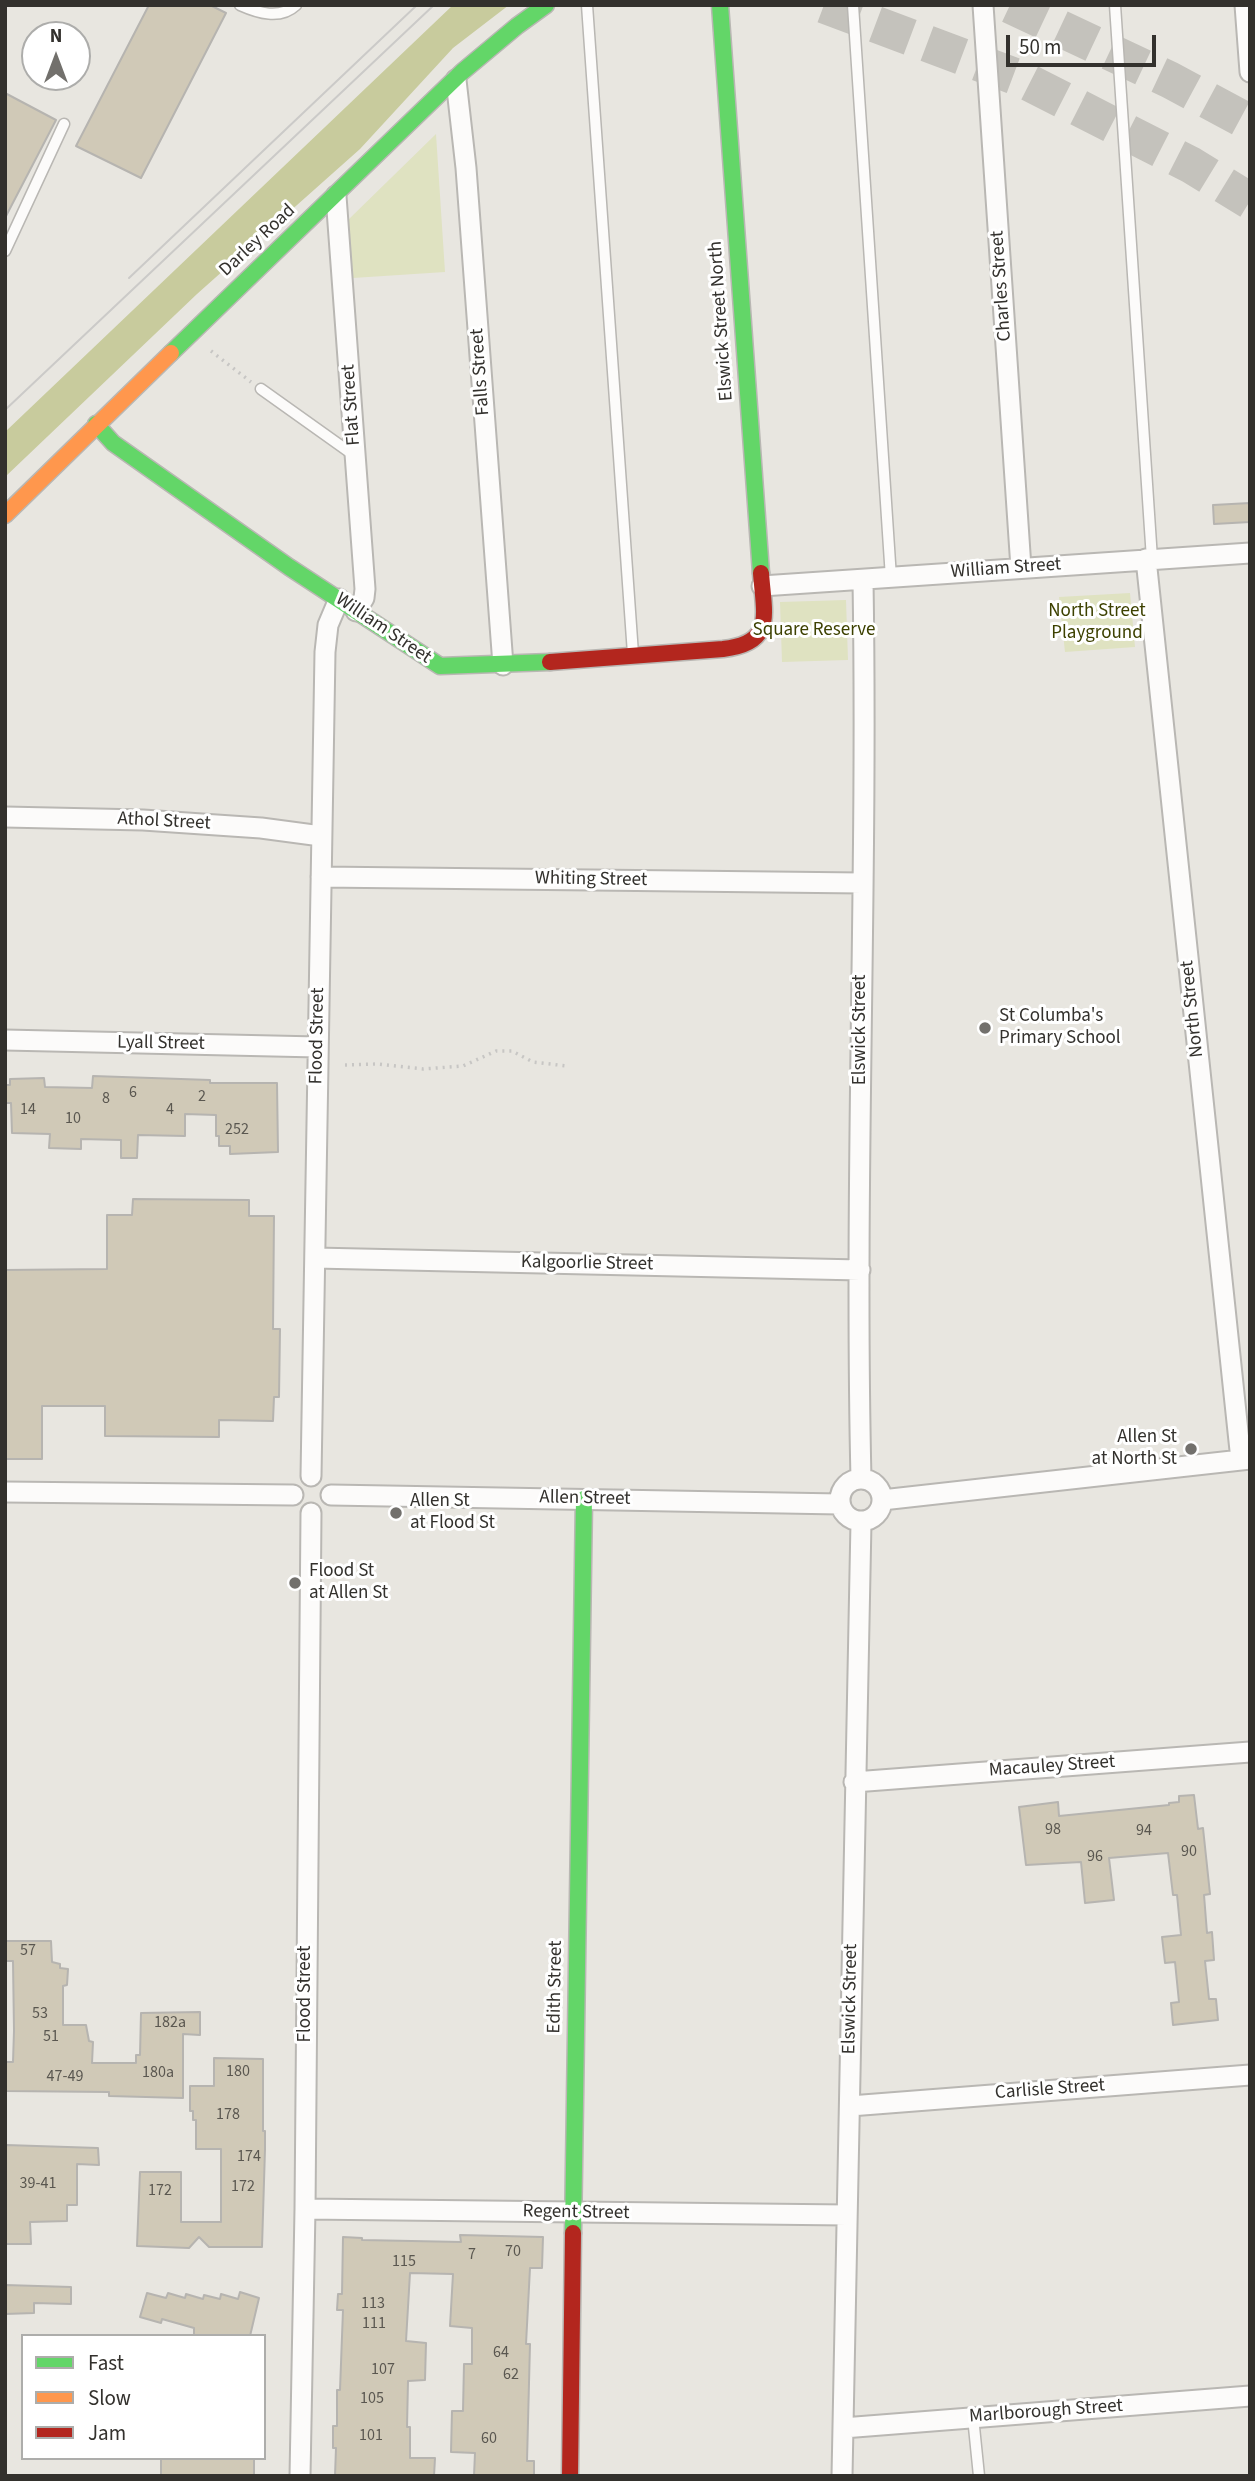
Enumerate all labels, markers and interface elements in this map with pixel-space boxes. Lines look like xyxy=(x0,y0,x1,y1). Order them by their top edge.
north arrow xyxy=(21,21,91,91)
scale bar xyxy=(1010,21,1160,65)
text: N xyxy=(50,23,62,50)
text: 50 m xyxy=(1019,32,1061,62)
street label: Darley Road xyxy=(215,200,301,282)
street label: Charles Street xyxy=(987,230,1017,342)
street label: Elswick Street North xyxy=(705,240,739,402)
street label: Falls Street xyxy=(467,328,495,416)
street label: Flat Street xyxy=(338,364,366,446)
street label: William Street xyxy=(950,554,1062,584)
street label: William Street xyxy=(331,589,435,669)
park label: North Street Playground xyxy=(1048,601,1146,645)
park label: Square Reserve xyxy=(753,620,875,642)
street label: Athol Street xyxy=(117,808,211,836)
street label: Whiting Street xyxy=(535,868,647,892)
street label: North Street xyxy=(1177,959,1209,1059)
street label: Elswick Street xyxy=(850,975,872,1085)
street label: Flood Street xyxy=(306,987,330,1085)
place label: St Columba's Primary School xyxy=(999,1006,1121,1050)
marker: St Columba's Primary School xyxy=(977,1020,993,1036)
street label: Lyall Street xyxy=(117,1032,205,1056)
house number: 6 xyxy=(129,1083,137,1103)
house number: 2 xyxy=(198,1087,206,1107)
house number: 8 xyxy=(102,1089,110,1109)
house number: 14 xyxy=(20,1100,36,1120)
house number: 4 xyxy=(166,1100,174,1120)
house number: 10 xyxy=(65,1109,81,1129)
house number: 252 xyxy=(225,1120,249,1140)
street label: Kalgoorlie Street xyxy=(521,1251,653,1277)
place label: Allen St at North St xyxy=(1092,1427,1177,1471)
marker: Allen St at North St xyxy=(1183,1441,1199,1457)
street label: Allen Street xyxy=(539,1487,631,1511)
place label: Allen St at Flood St xyxy=(410,1491,495,1535)
marker: Allen St at Flood St xyxy=(388,1505,404,1521)
place label: Flood St at Allen St xyxy=(309,1561,388,1605)
marker: Flood St at Allen St xyxy=(287,1575,303,1591)
street label: Macauley Street xyxy=(988,1751,1116,1783)
house number: 98 xyxy=(1045,1820,1061,1840)
house number: 94 xyxy=(1136,1821,1152,1841)
house number: 90 xyxy=(1181,1842,1197,1862)
house number: 96 xyxy=(1087,1847,1103,1867)
street label: Edith Street xyxy=(544,1940,568,2034)
house number: 57 xyxy=(20,1941,36,1961)
street label: Elswick Street xyxy=(839,1943,863,2055)
street label: Flood Street xyxy=(295,1946,317,2042)
house number: 53 xyxy=(32,2004,48,2024)
house number: 182a xyxy=(154,2013,186,2033)
house number: 51 xyxy=(43,2027,59,2047)
house number: 180 xyxy=(226,2062,250,2082)
house number: 180a xyxy=(142,2063,174,2083)
house number: 47-49 xyxy=(47,2067,83,2087)
street label: Carlisle Street xyxy=(994,2075,1106,2105)
house number: 178 xyxy=(216,2105,240,2125)
house number: 174 xyxy=(237,2147,261,2167)
house number: 39-41 xyxy=(20,2174,56,2194)
house number: 172 xyxy=(231,2177,255,2197)
house number: 172 xyxy=(148,2181,172,2201)
street label: Regent Street xyxy=(522,2201,630,2225)
house number: 70 xyxy=(505,2242,521,2262)
house number: 7 xyxy=(468,2245,476,2265)
house number: 115 xyxy=(392,2252,416,2272)
house number: 113 xyxy=(361,2294,385,2314)
house number: 111 xyxy=(362,2314,386,2334)
legend xyxy=(21,2334,266,2460)
house number: 64 xyxy=(493,2343,509,2363)
text: Fast xyxy=(88,2348,124,2378)
house number: 107 xyxy=(371,2360,395,2380)
house number: 62 xyxy=(503,2365,519,2385)
text: Slow xyxy=(88,2383,131,2413)
house number: 105 xyxy=(360,2389,384,2409)
street label: Marlborough Street xyxy=(968,2395,1124,2429)
text: Jam xyxy=(88,2418,126,2448)
house number: 101 xyxy=(359,2426,383,2446)
house number: 60 xyxy=(481,2429,497,2449)

